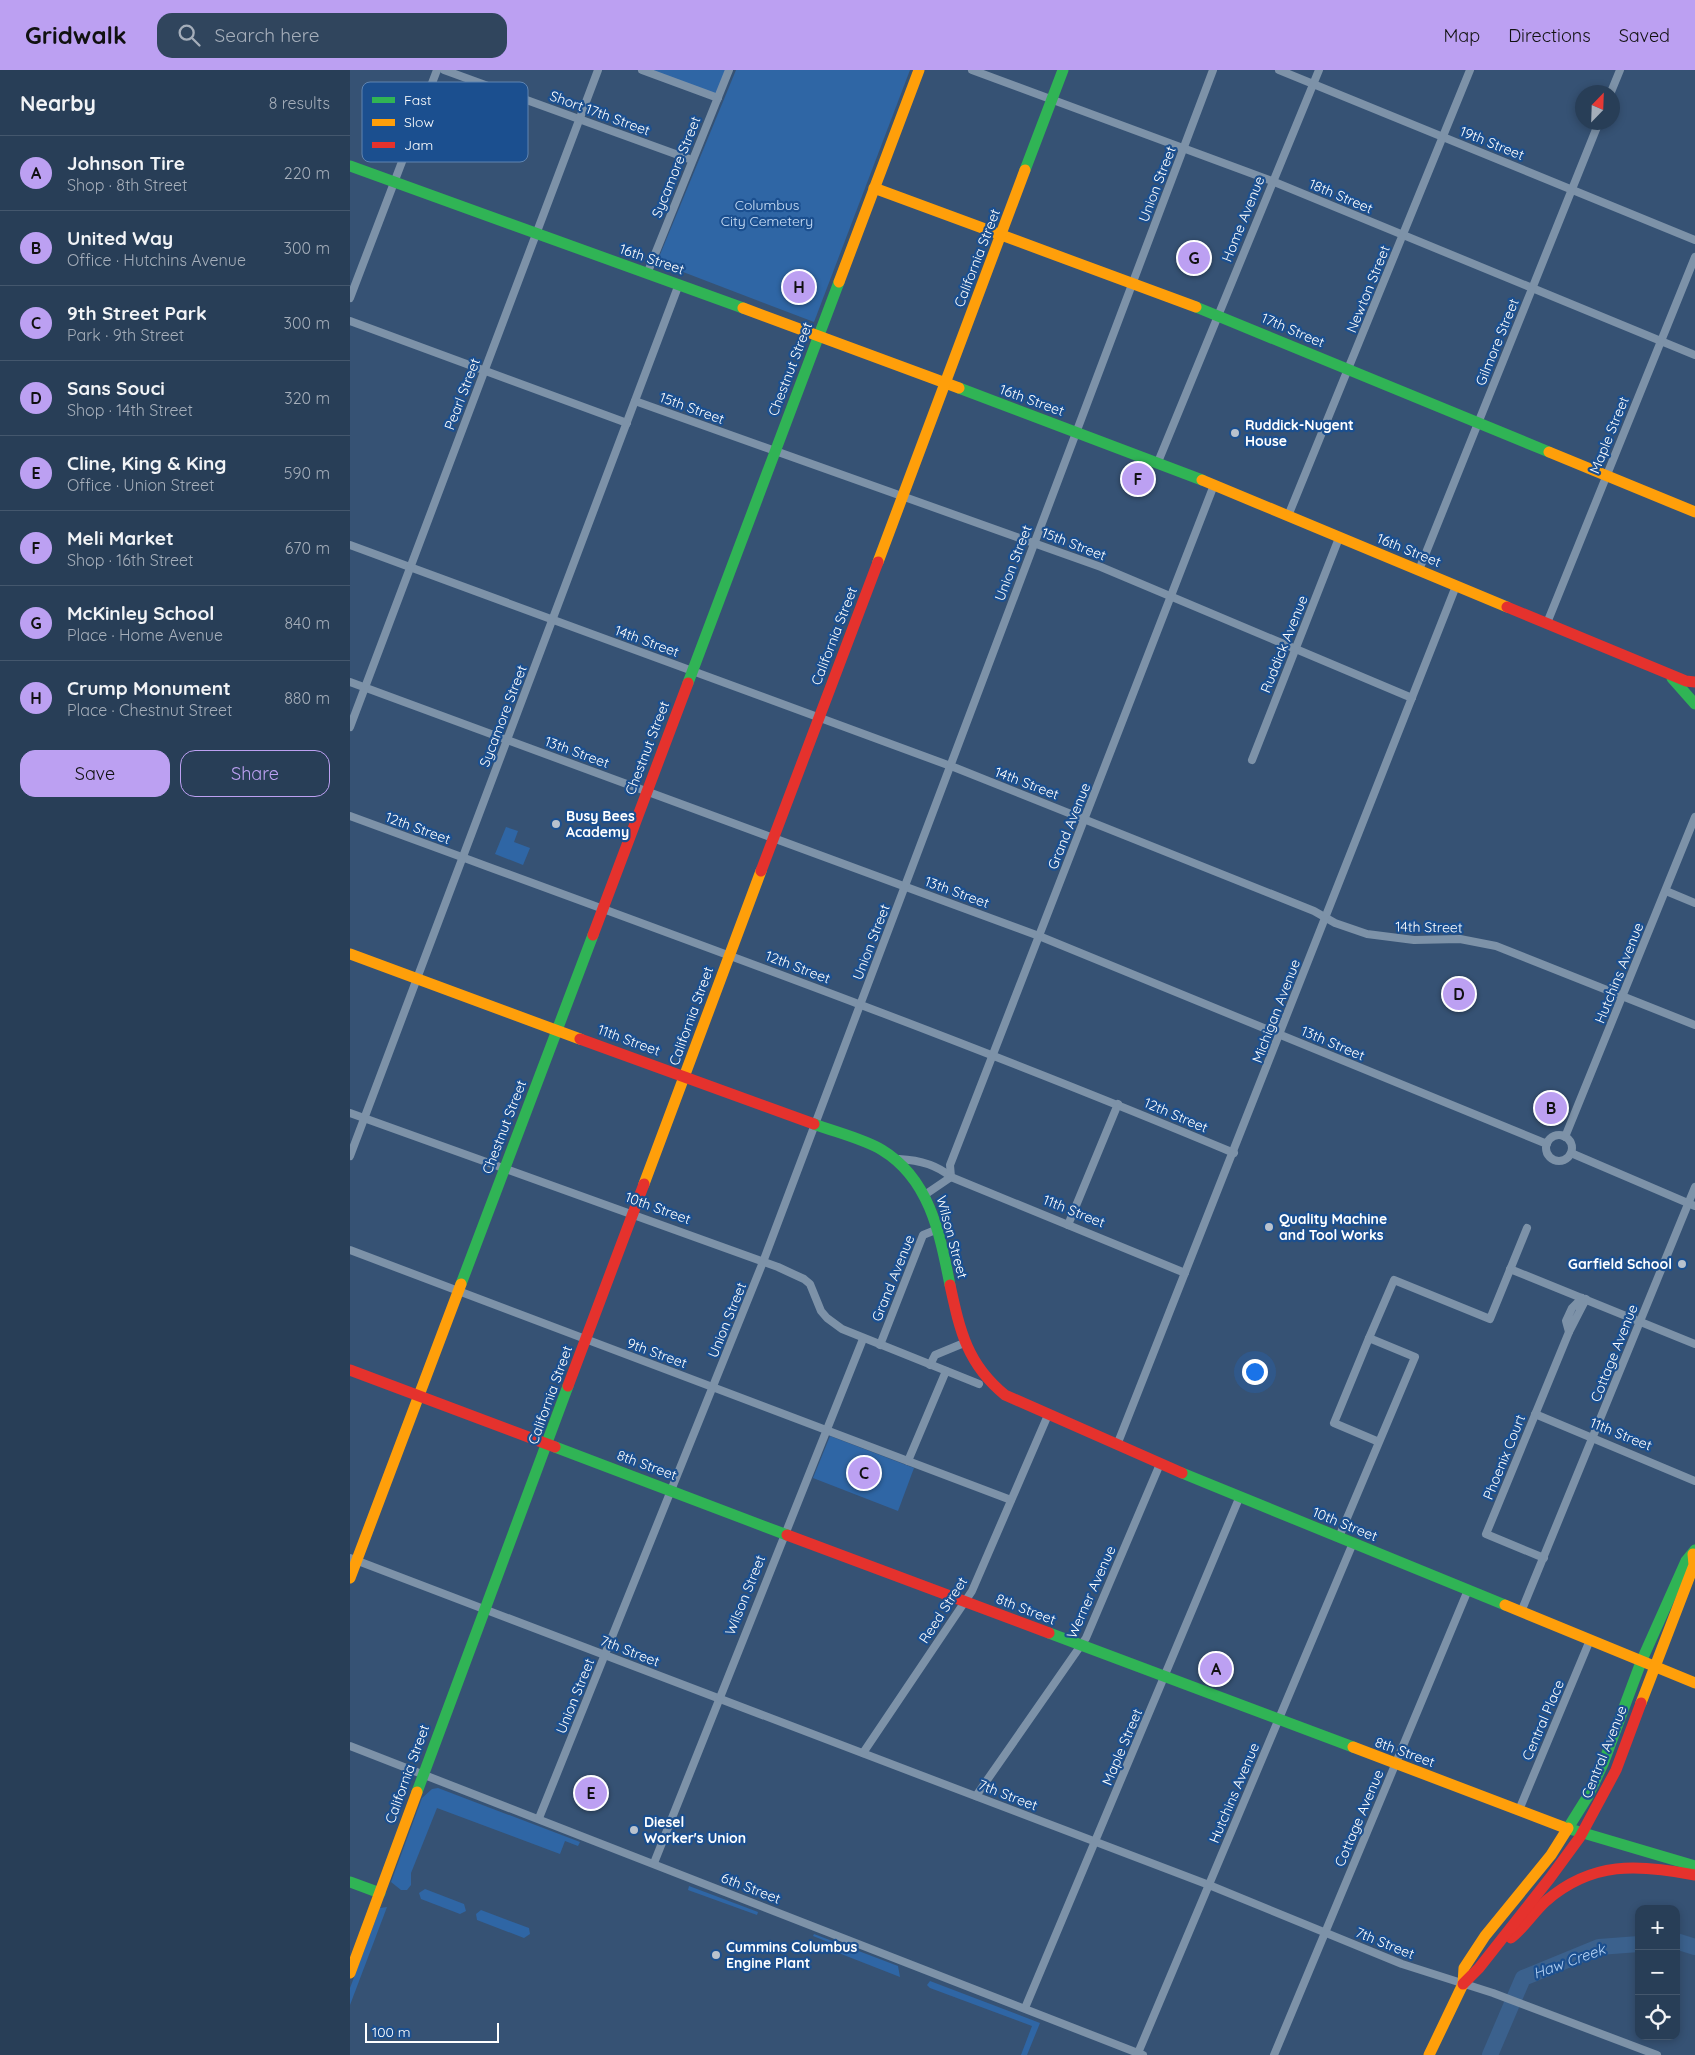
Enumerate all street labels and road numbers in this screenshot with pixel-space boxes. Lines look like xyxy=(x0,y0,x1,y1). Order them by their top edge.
street label: Short 17th Street xyxy=(547,87,653,140)
street label: Sycamore Street xyxy=(647,113,705,220)
street label: 19th Street xyxy=(1457,122,1527,164)
street label: Union Street xyxy=(1134,143,1180,224)
street label: Home Avenue xyxy=(1218,173,1268,265)
street label: 18th Street xyxy=(1306,175,1376,218)
street label: California Street xyxy=(950,206,1004,310)
street label: 16th Street xyxy=(617,240,687,279)
street label: Newton Street xyxy=(1342,242,1394,335)
street label: Gilmore Street xyxy=(1471,296,1523,388)
street label: 17th Street xyxy=(1259,309,1328,351)
street label: Chestnut Street xyxy=(764,319,816,419)
street label: Pearl Street xyxy=(440,355,484,432)
street label: 16th Street xyxy=(997,380,1067,420)
street label: 15th Street xyxy=(657,388,727,428)
street label: Maple Street xyxy=(1585,394,1633,476)
street label: Union Street xyxy=(990,522,1036,603)
street label: 15th Street xyxy=(1039,523,1109,565)
street label: 16th Street xyxy=(1374,529,1444,571)
street label: California Street xyxy=(807,584,861,688)
street label: Ruddick Avenue xyxy=(1256,593,1312,695)
street label: 14th Street xyxy=(612,621,682,661)
street label: Sycamore Street xyxy=(475,662,531,770)
street label: Chestnut Street xyxy=(621,698,673,798)
street label: 13th Street xyxy=(542,732,612,772)
street label: 14th Street xyxy=(992,763,1062,804)
street label: Grand Avenue xyxy=(1043,780,1095,872)
street label: 12th Street xyxy=(383,808,453,848)
street label: 13th Street xyxy=(922,872,992,912)
street label: Union Street xyxy=(848,901,894,982)
street label: 14th Street xyxy=(1395,917,1463,937)
street label: Hutchins Avenue xyxy=(1591,920,1647,1026)
street label: 12th Street xyxy=(763,946,833,988)
street label: Michigan Avenue xyxy=(1248,956,1304,1065)
street label: California Street xyxy=(665,964,717,1068)
street label: 11th Street xyxy=(595,1020,663,1060)
street label: 13th Street xyxy=(1299,1022,1368,1065)
street label: Chestnut Street xyxy=(478,1077,530,1177)
street label: 12th Street xyxy=(1141,1093,1211,1137)
street label: 10th Street xyxy=(623,1188,693,1228)
street label: 11th Street xyxy=(1040,1190,1108,1232)
street label: Wilson Street xyxy=(932,1194,972,1281)
street label: Grand Avenue xyxy=(867,1232,919,1324)
street label: Union Street xyxy=(704,1279,750,1360)
street label: Cottage Avenue xyxy=(1586,1302,1642,1404)
street label: 9th Street xyxy=(625,1334,690,1372)
street label: California Street xyxy=(524,1343,576,1447)
street label: Phoenix Court xyxy=(1479,1412,1529,1502)
street label: 11th Street xyxy=(1587,1413,1655,1455)
street label: 8th Street xyxy=(615,1446,680,1484)
street label: 10th Street xyxy=(1310,1503,1380,1545)
street label: Werner Avenue xyxy=(1062,1543,1120,1641)
street label: Wilson Street xyxy=(721,1552,769,1638)
street label: Reed Street xyxy=(915,1573,971,1647)
street label: 8th Street xyxy=(994,1589,1059,1629)
street label: 7th Street xyxy=(598,1631,662,1671)
street label: Union Street xyxy=(552,1655,598,1736)
street label: Central Place xyxy=(1518,1677,1568,1763)
street label: Central Avenue xyxy=(1577,1703,1631,1801)
street label: Maple Street xyxy=(1098,1706,1146,1788)
street label: California Street xyxy=(381,1722,433,1826)
street label: 8th Street xyxy=(1373,1733,1438,1771)
street label: Hutchins Avenue xyxy=(1205,1740,1263,1846)
street label: Cottage Avenue xyxy=(1330,1767,1388,1869)
street label: 7th Street xyxy=(976,1775,1040,1815)
street label: 6th Street xyxy=(719,1868,784,1908)
street label: 7th Street xyxy=(1353,1923,1417,1963)

